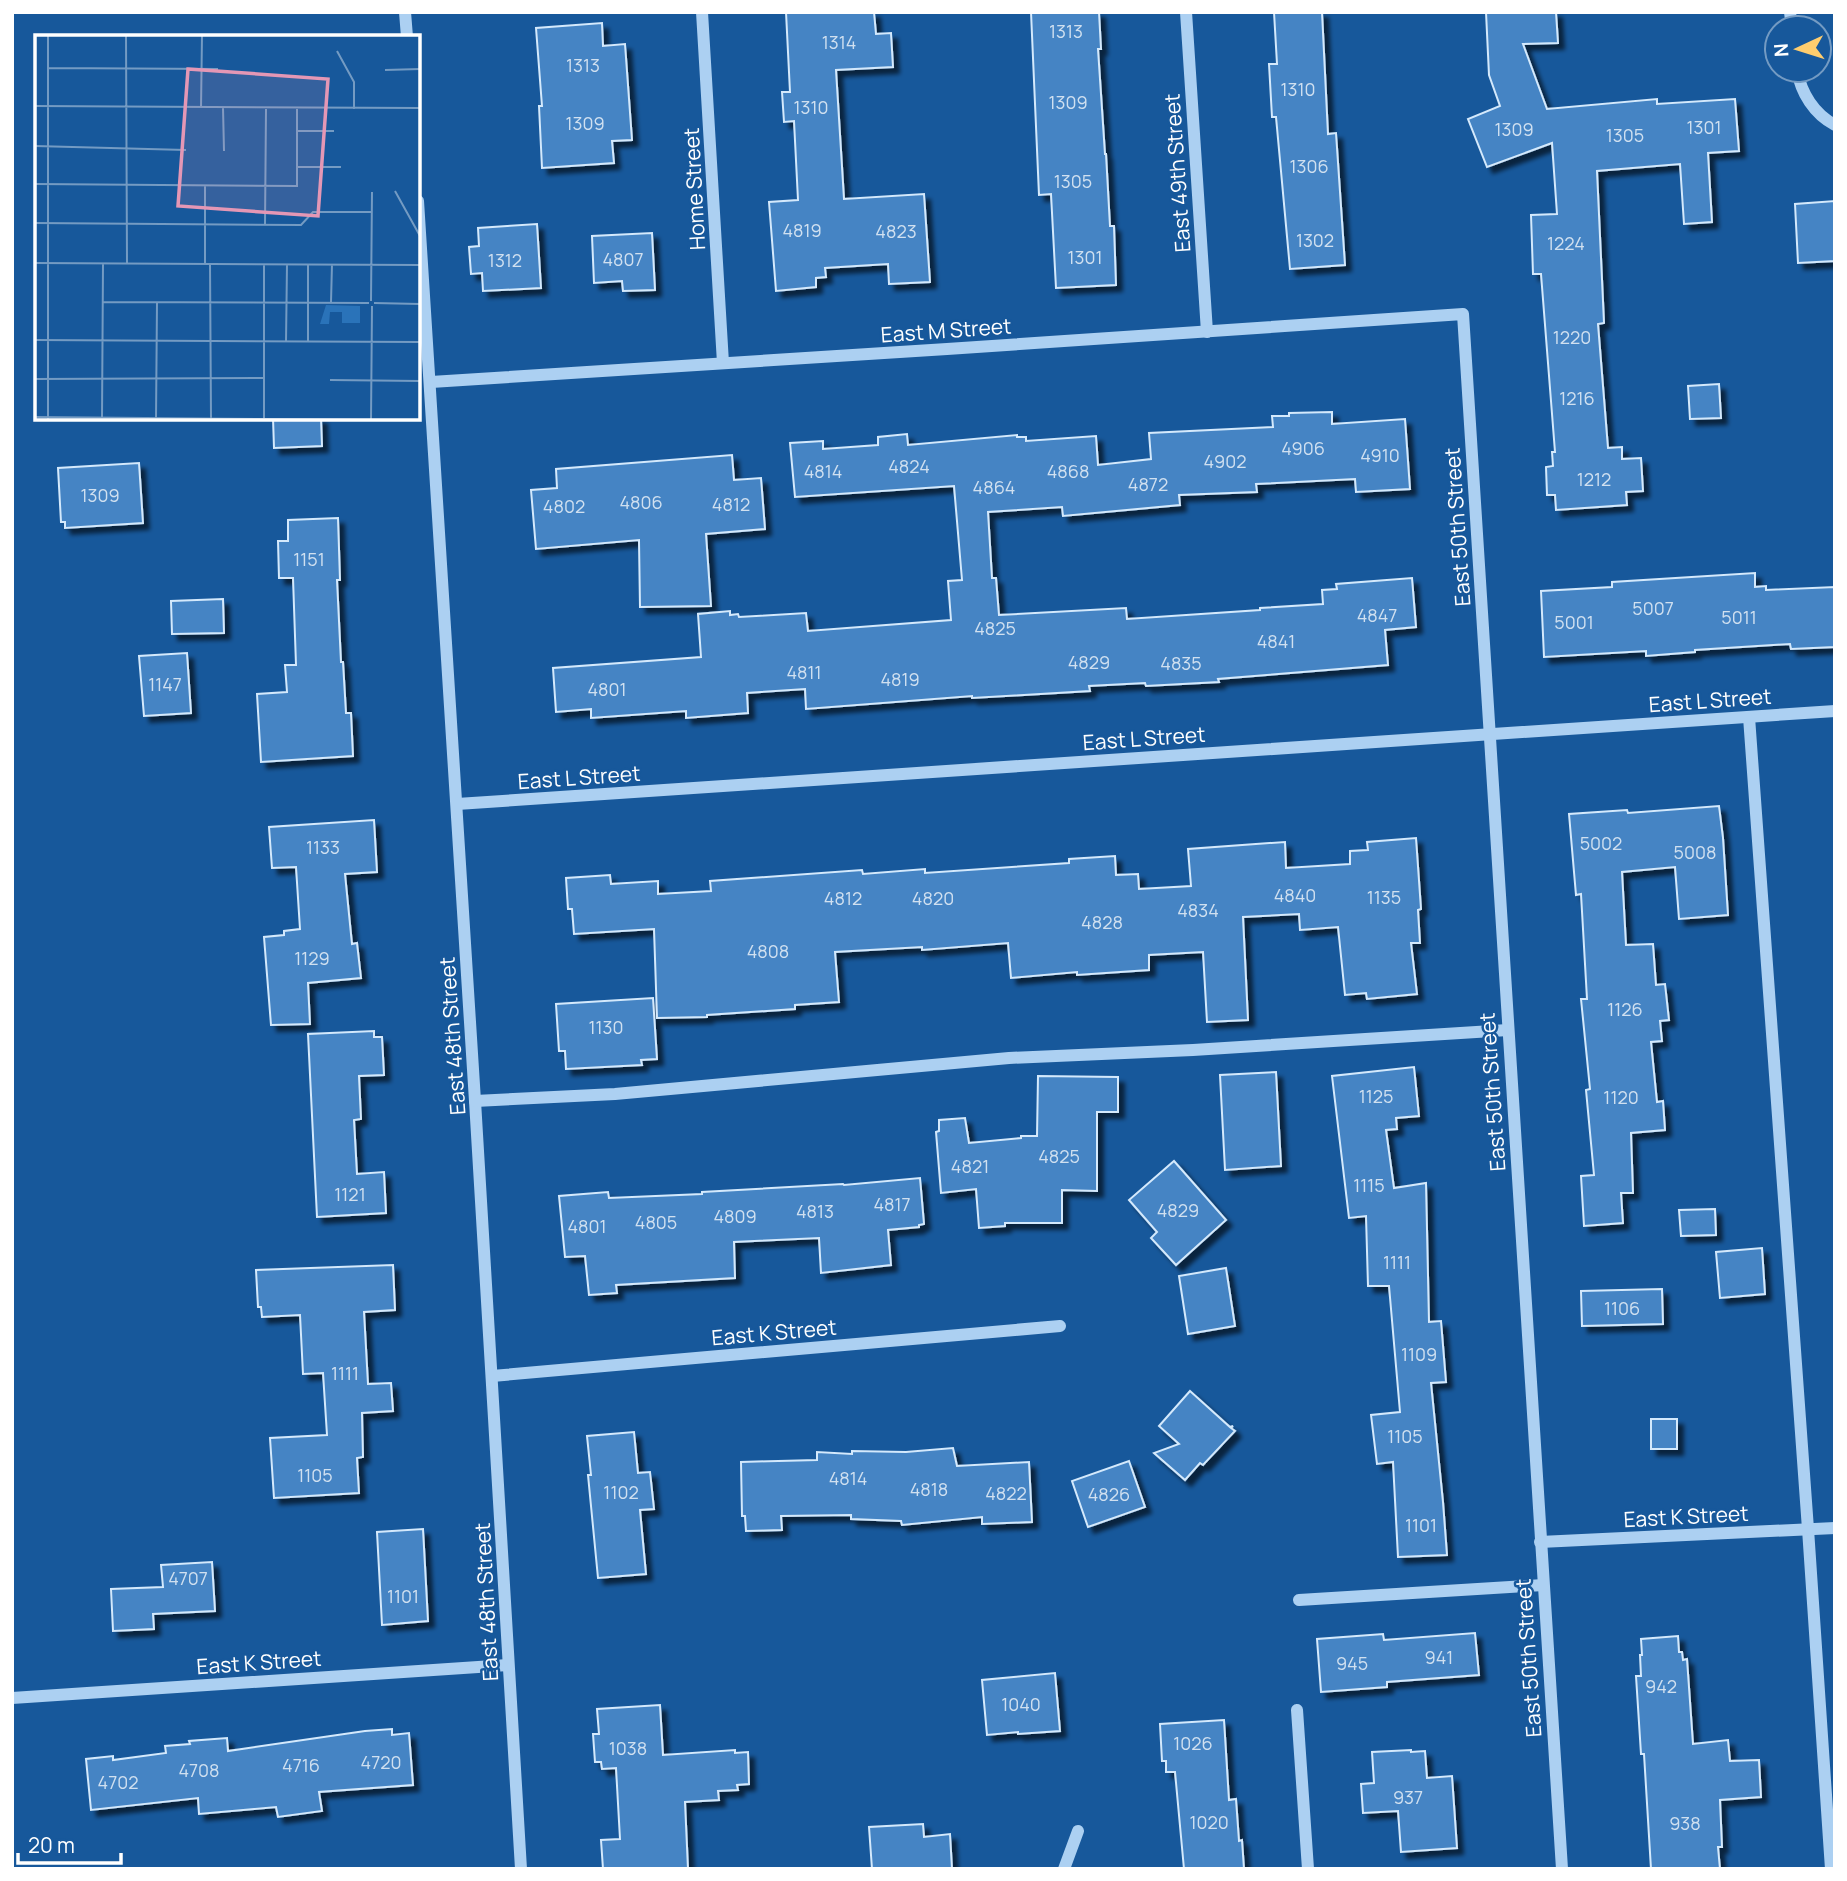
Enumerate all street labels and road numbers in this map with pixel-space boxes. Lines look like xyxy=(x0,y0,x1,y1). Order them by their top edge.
street label: East 49th Street xyxy=(1157,93,1197,253)
street label: Home Street xyxy=(677,127,711,251)
street label: East M Street xyxy=(880,311,1012,349)
street label: East 50th Street xyxy=(1437,447,1477,607)
street label: East L Street xyxy=(1648,682,1772,718)
street label: East L Street xyxy=(1082,720,1206,756)
street label: East L Street xyxy=(517,759,641,795)
street label: East 48th Street xyxy=(433,956,471,1116)
street label: East 50th Street xyxy=(1472,1012,1512,1172)
street label: East K Street xyxy=(710,1313,838,1351)
street label: East K Street xyxy=(1623,1499,1749,1533)
street label: East 48th Street xyxy=(468,1522,504,1682)
street label: East 50th Street xyxy=(1508,1578,1548,1738)
street label: East K Street xyxy=(196,1644,322,1680)

